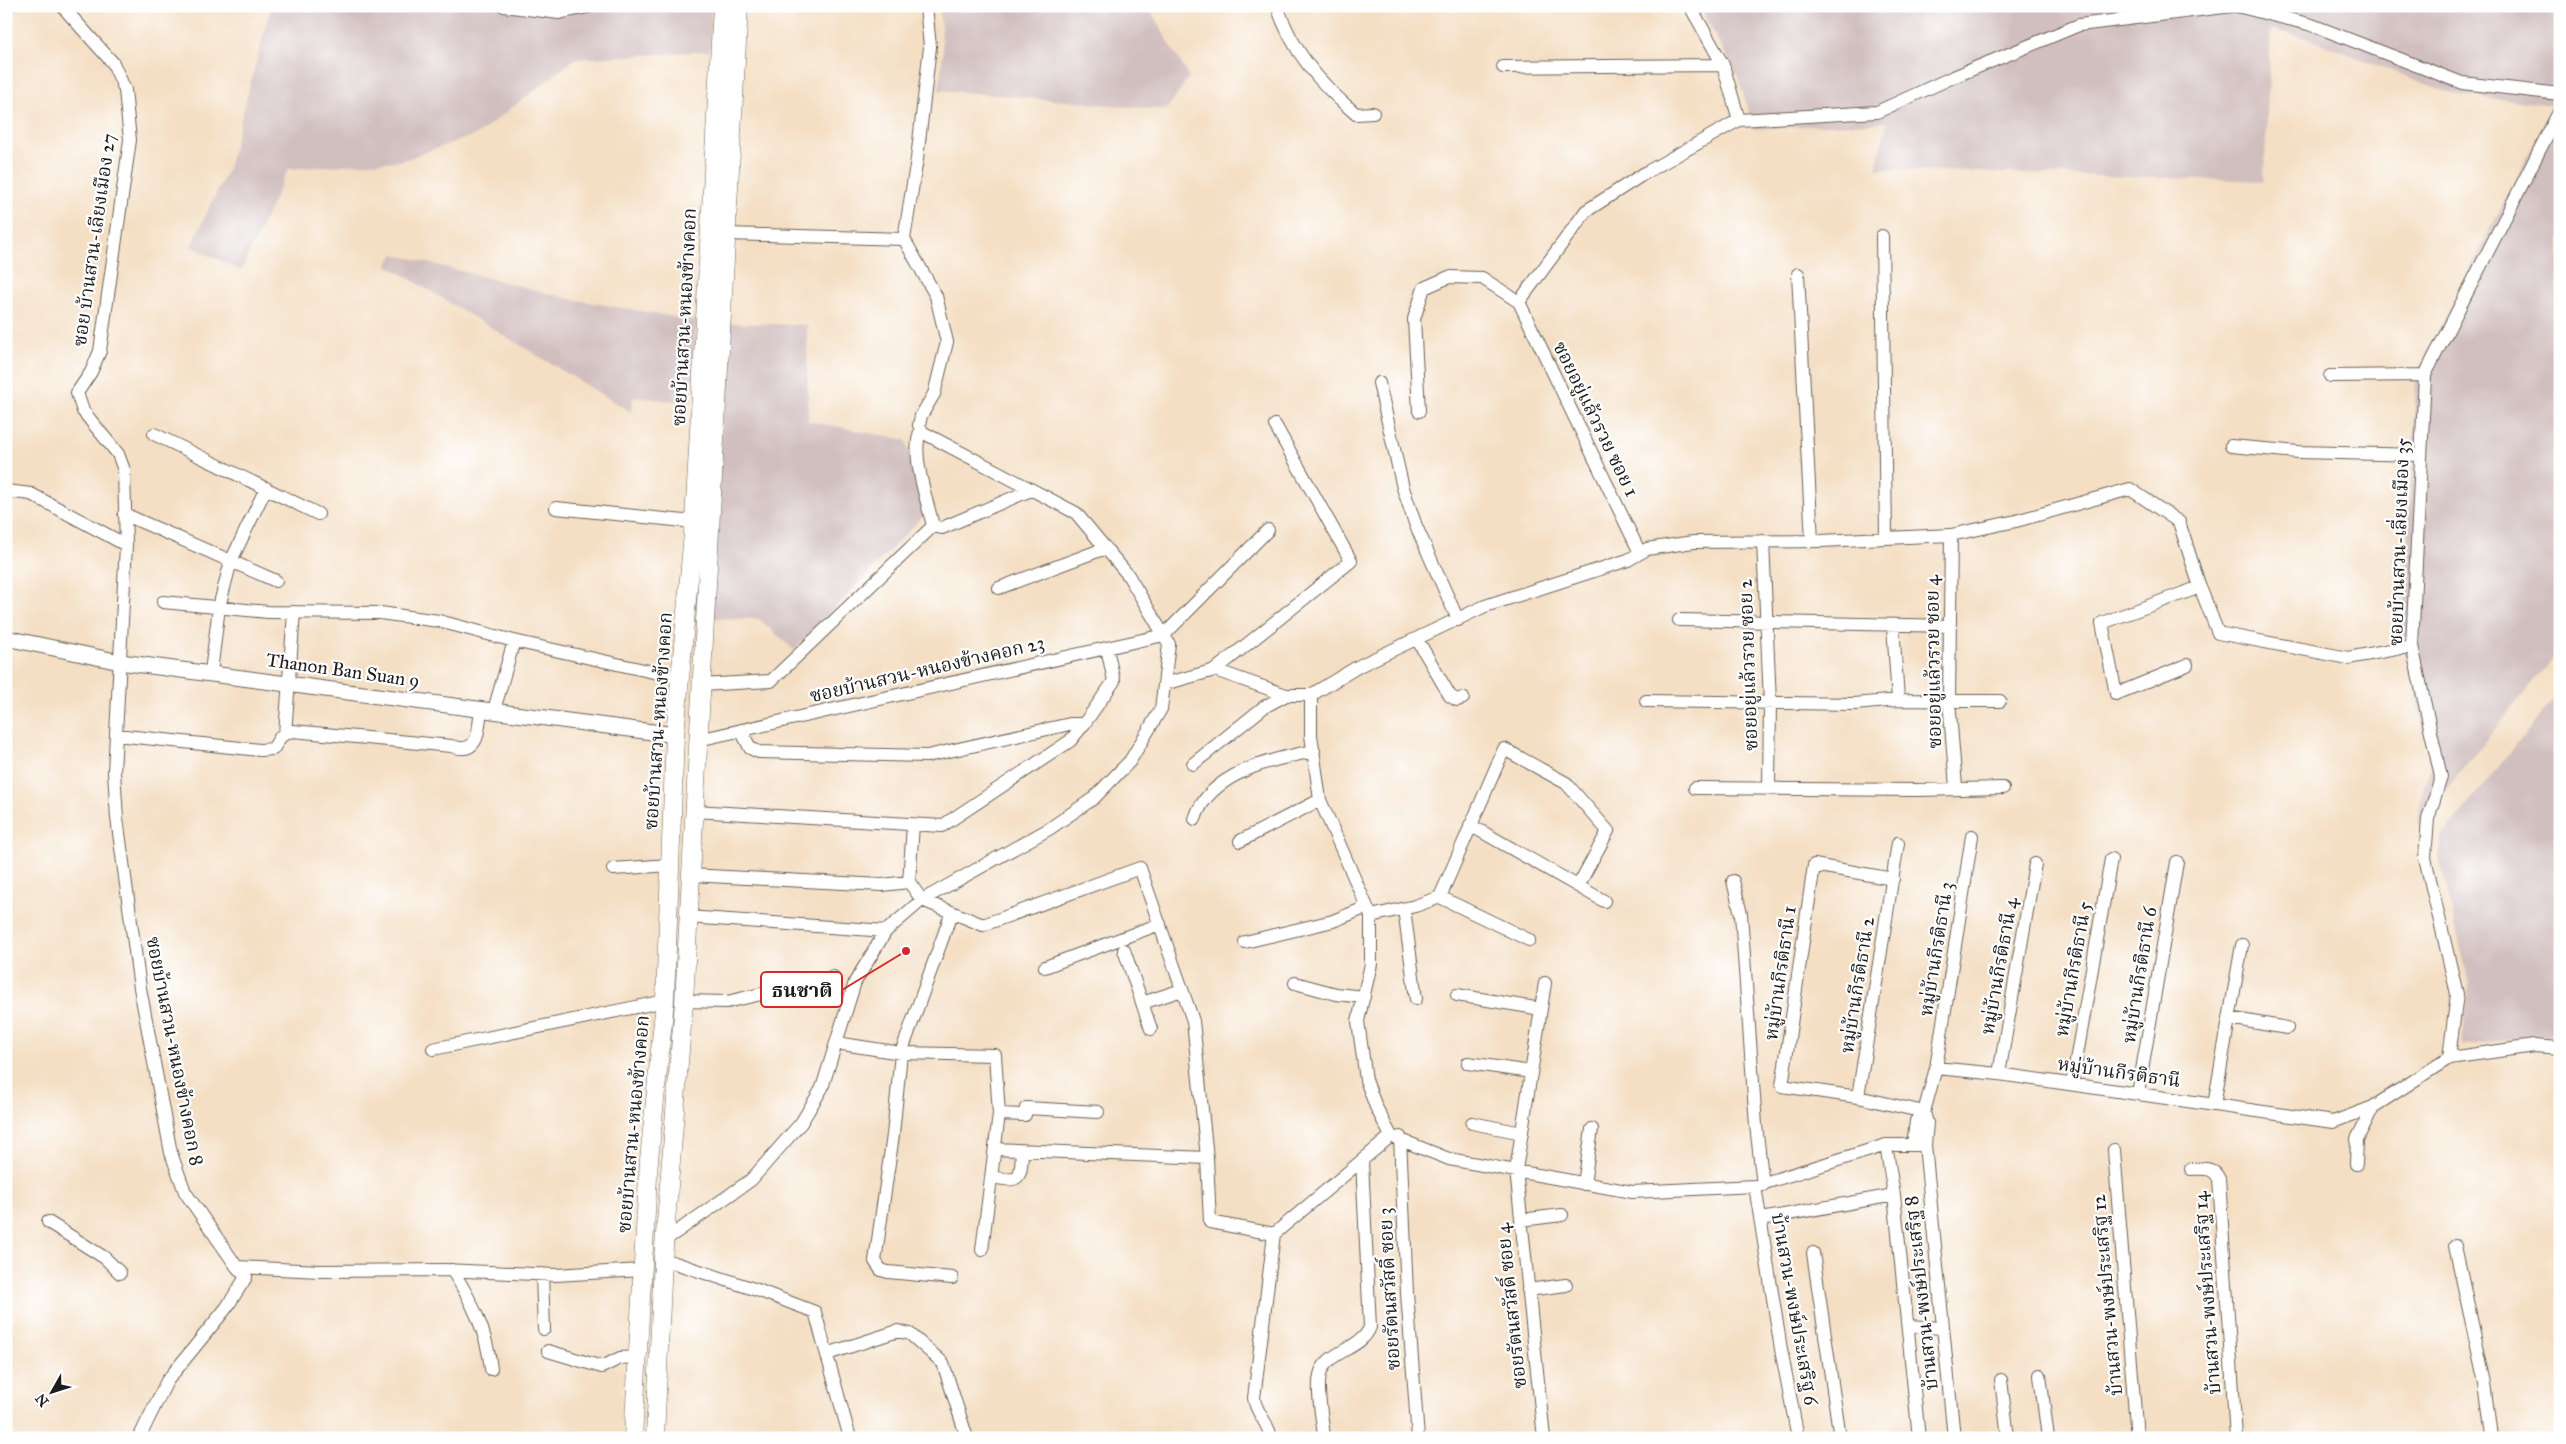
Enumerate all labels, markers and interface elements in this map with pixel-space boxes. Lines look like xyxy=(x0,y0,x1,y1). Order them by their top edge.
street label: ซอย บ้านสวน-เลียงเมือง 27 xyxy=(68,132,120,348)
street label: ซอยบ้านสวน-หนองข้างคอก xyxy=(667,207,701,427)
street label: ซอยอยู่แล้วรวย ซอย 1 xyxy=(1547,337,1644,501)
street label: ซอยบ้านสวน-เลี่ยงเมือง 35 xyxy=(2381,437,2414,646)
street label: ซอยอยู่แล้วรวย ซอย 4 xyxy=(1920,575,1947,749)
street label: ซอยอยู่แล้วรวย ซอย 2 xyxy=(1733,578,1763,751)
street label: ซอยบ้านสวน-หนองข้างคอก xyxy=(639,611,677,831)
street label: ซอยบ้านสวน-หนองข้างคอก 23 xyxy=(808,631,1046,707)
street label: Thanon Ban Suan 9 xyxy=(265,648,421,692)
street label: หมู่บ้านกีรติธานี 3 xyxy=(1914,880,1959,1018)
street label: หมู่บ้านกีรติธานี 4 xyxy=(1976,895,2023,1036)
street label: หมู่บ้านกีรติธานี 5 xyxy=(2050,899,2097,1039)
street label: หมู่บ้านกีรติธานี 1 xyxy=(1759,904,1802,1042)
street label: หมู่บ้านกีรติธานี 6 xyxy=(2117,904,2162,1045)
street label: หมู่บ้านกีรติธานี 2 xyxy=(1835,915,1880,1055)
street label: ซอยบ้านสวน-หนองข้างคอก 8 xyxy=(141,934,209,1168)
callout: ธนชาติ xyxy=(761,972,842,1007)
text: ธนชาติ xyxy=(771,978,833,1002)
street label: ซอยบ้านสวน-หนองข้างคอก xyxy=(612,1014,654,1234)
street label: หมู่บ้านกีรติธานี xyxy=(2056,1052,2182,1093)
street label: บ้านสวน-พงษ์ประเสริฐ 14 xyxy=(2188,1190,2226,1395)
street label: บ้านสวน-พงษ์ประเสริฐ 12 xyxy=(2087,1193,2127,1397)
street label: บ้านสวน-พงษ์ประเสริฐ 8 xyxy=(1899,1195,1943,1391)
street label: ซอยรัตนสวัสดิ์ ซอย 3 xyxy=(1371,1207,1405,1371)
street label: บ้านสวน-พงษ์ประเสริฐ 6 xyxy=(1767,1211,1823,1408)
street label: ซอยรัตนสวัสดิ์ ซอย 4 xyxy=(1488,1222,1531,1390)
north arrow xyxy=(28,1366,78,1416)
text: N xyxy=(32,1390,53,1410)

